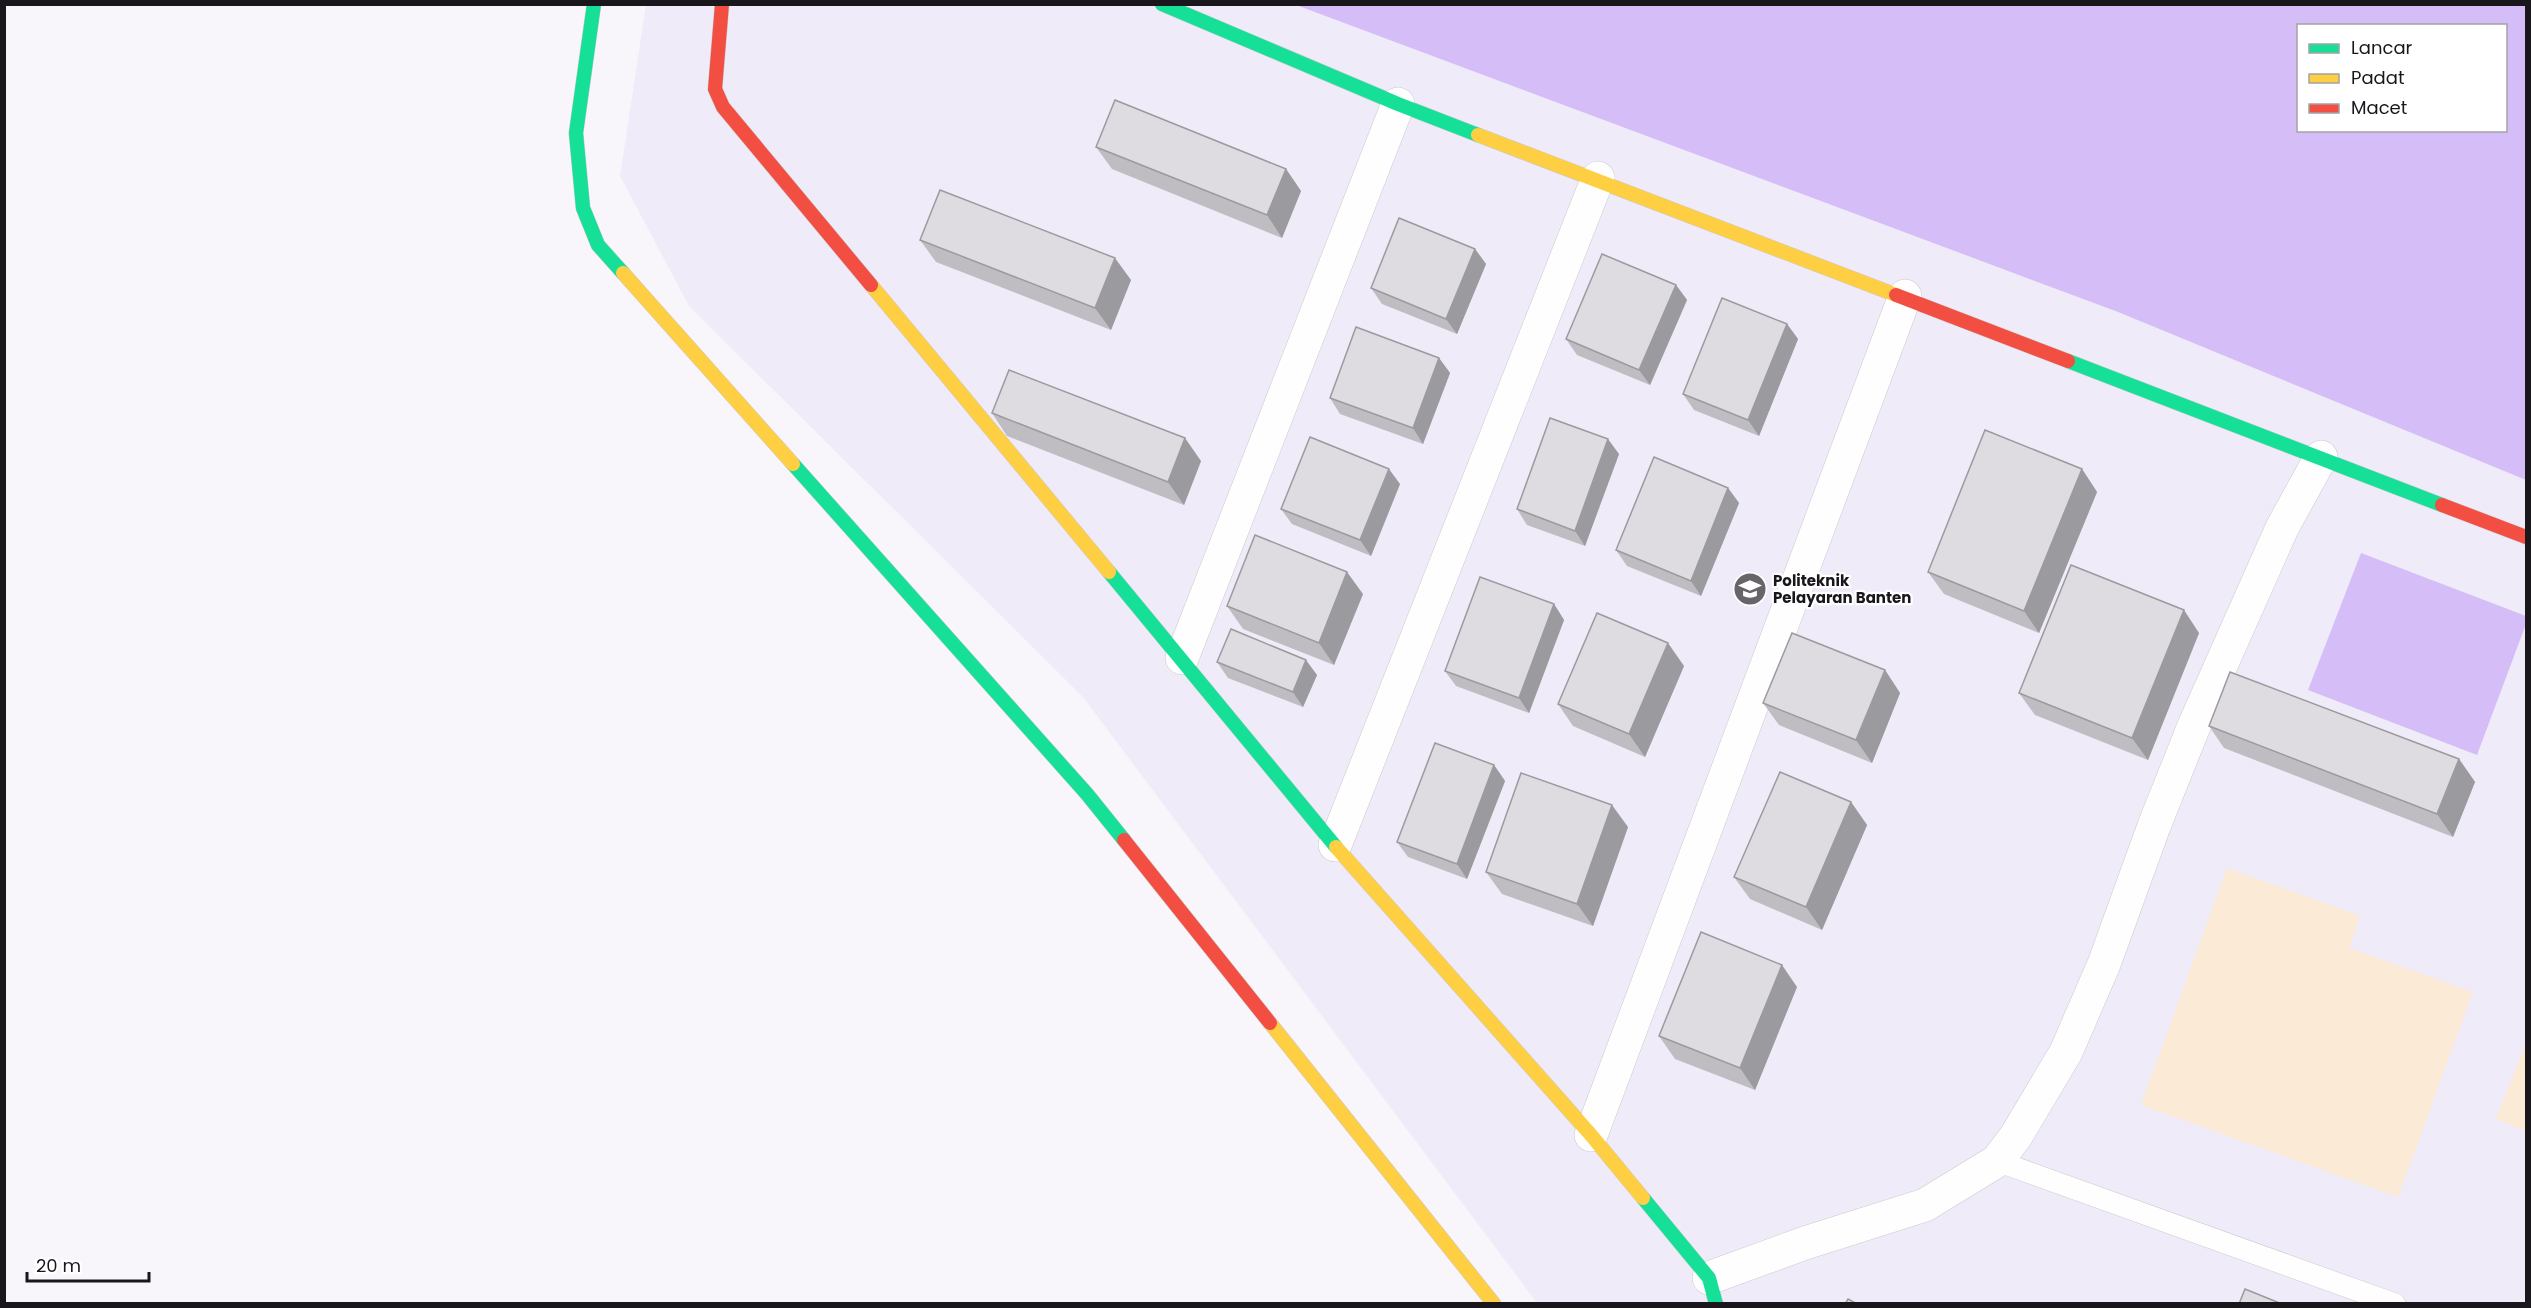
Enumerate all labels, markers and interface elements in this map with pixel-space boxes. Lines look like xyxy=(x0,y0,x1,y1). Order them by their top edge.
legend xyxy=(2297,24,2507,132)
text: Lancar xyxy=(2351,35,2413,60)
text: Padat xyxy=(2351,65,2404,90)
text: Macet xyxy=(2351,95,2407,120)
place label: Politeknik Pelayaran Banten xyxy=(1773,570,1911,608)
school or university icon: Politeknik Pelayaran Banten xyxy=(1732,571,1768,607)
scale bar xyxy=(27,1245,148,1283)
text: 20 m xyxy=(36,1253,81,1278)

